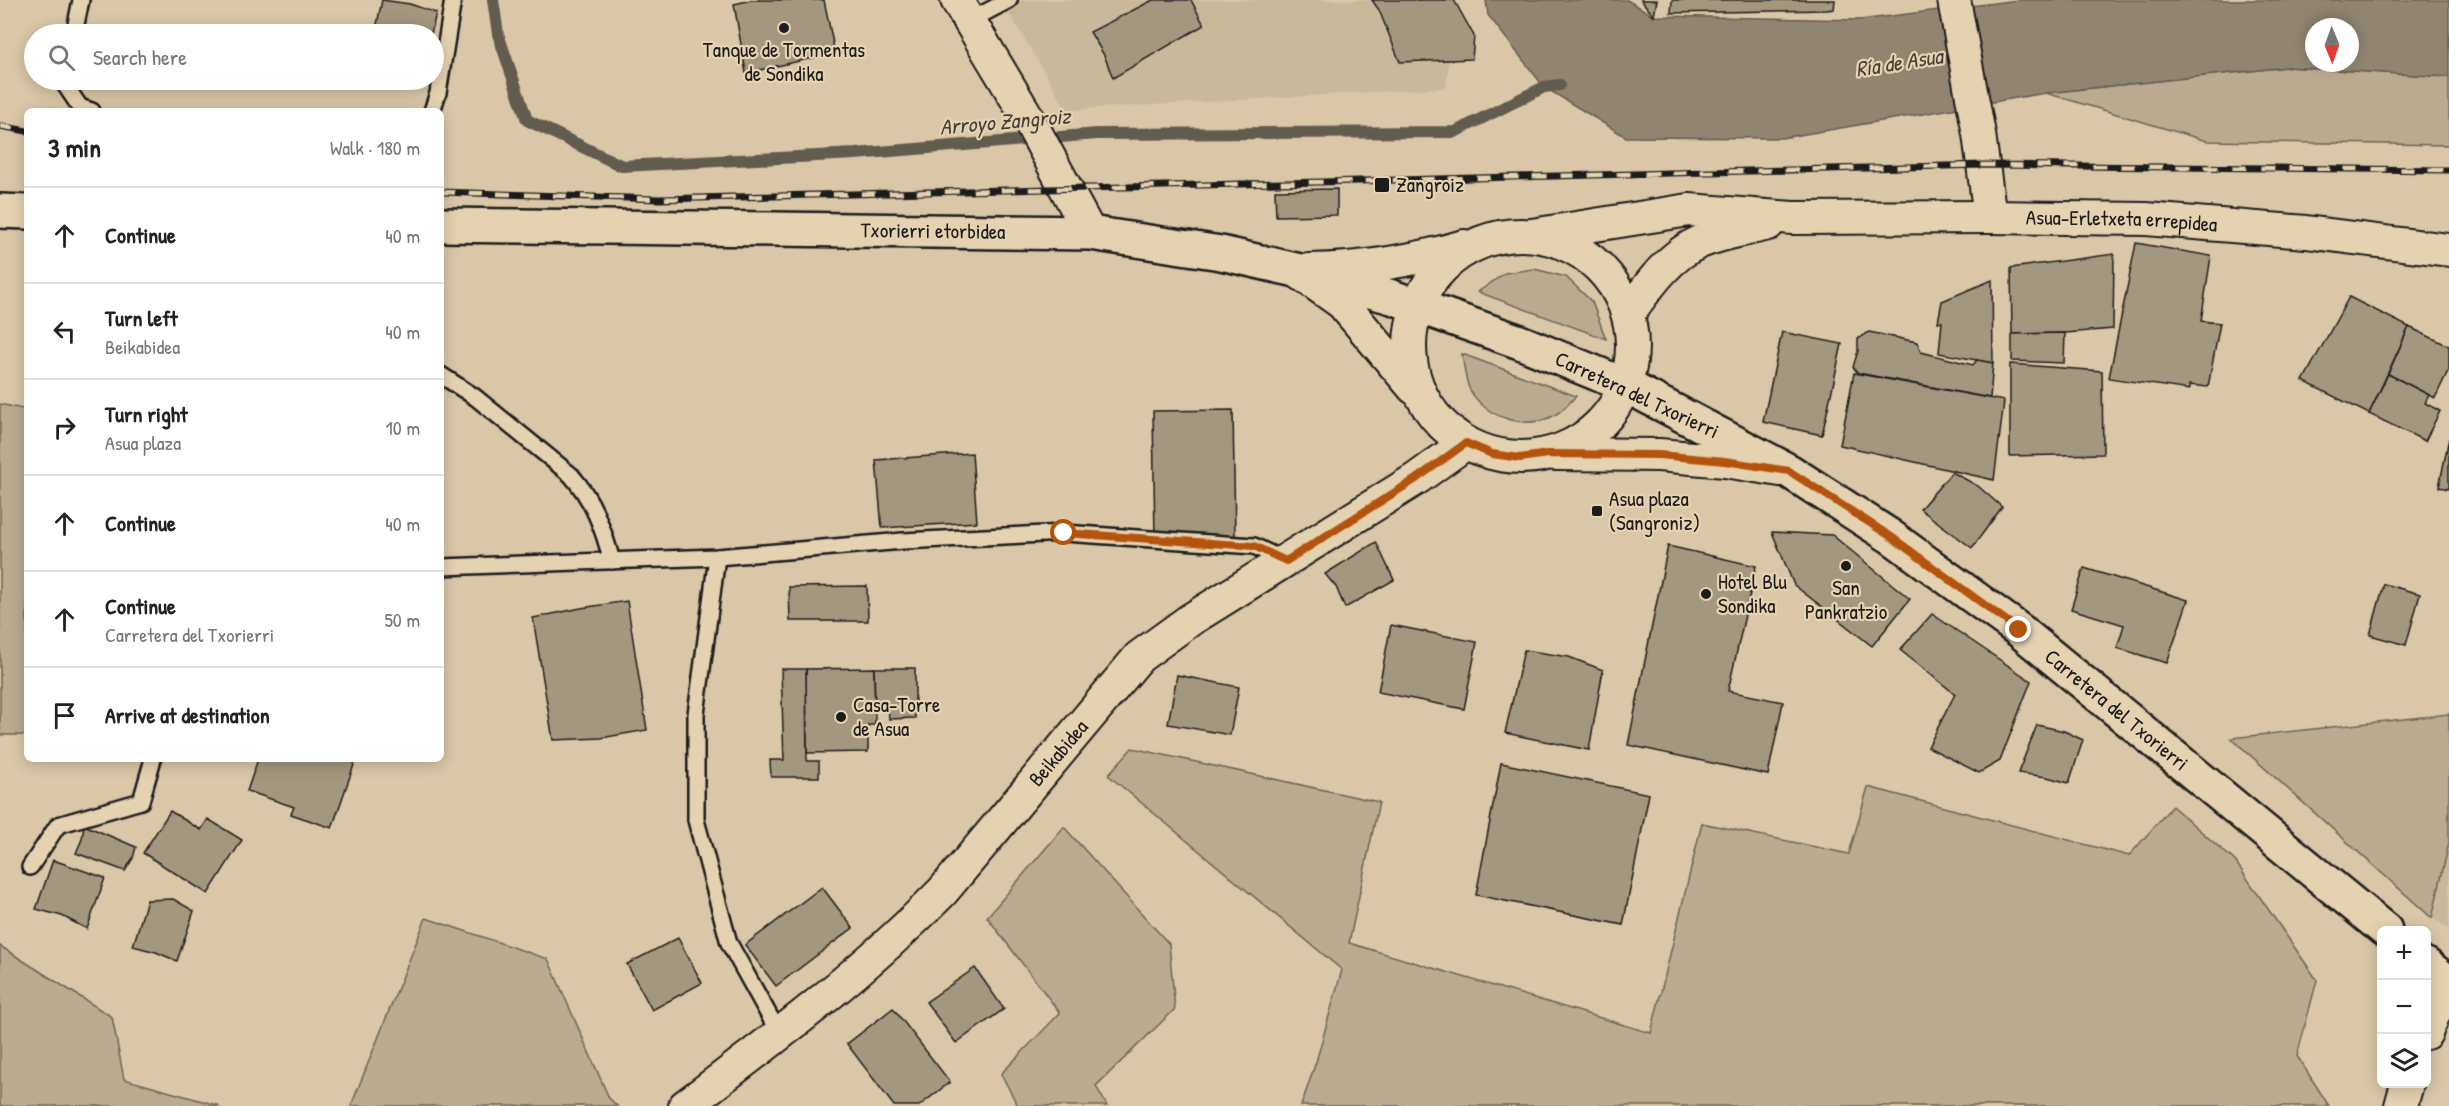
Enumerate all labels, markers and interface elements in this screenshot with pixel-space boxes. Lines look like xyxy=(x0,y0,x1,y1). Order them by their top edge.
north arrow xyxy=(2305,18,2359,72)
marker: Tanque de Tormentas de Sondika xyxy=(777,21,791,35)
search box xyxy=(24,24,444,90)
place label: Tanque de Tormentas de Sondika xyxy=(703,35,865,88)
water label: Ría de Asua xyxy=(1853,40,1947,84)
icon: search xyxy=(45,41,78,74)
text: Search here xyxy=(93,42,187,72)
water label: Arroyo Zangroiz xyxy=(938,100,1073,142)
text: 3 min xyxy=(48,130,101,165)
text: Walk · 180 m xyxy=(330,134,420,161)
place label: Zangroiz xyxy=(1396,170,1464,199)
marker: Zangroiz xyxy=(1373,176,1391,194)
street label: Asua-Erletxeta errepidea xyxy=(2026,202,2218,239)
street label: Txorierri etorbidea xyxy=(860,215,1006,246)
icon: ahead xyxy=(48,219,81,252)
text: Continue xyxy=(105,220,176,250)
text: 40 m xyxy=(385,222,420,249)
text: Turn left xyxy=(105,303,178,333)
icon: left xyxy=(48,315,81,348)
text: 40 m xyxy=(385,318,420,345)
text: Beikabidea xyxy=(105,333,180,360)
street label: Carretera del Txorierri xyxy=(1551,344,1724,445)
text: Turn right xyxy=(105,399,188,429)
icon: right xyxy=(48,411,81,444)
text: 10 m xyxy=(386,414,420,441)
text: Asua plaza xyxy=(105,429,181,456)
place label: Asua plaza (Sangroniz) xyxy=(1609,484,1700,537)
marker: Asua plaza (Sangroniz) xyxy=(1590,504,1604,518)
icon: ahead xyxy=(48,507,81,540)
text: Continue xyxy=(105,508,176,538)
text: 40 m xyxy=(385,510,420,537)
route start xyxy=(1050,519,1076,545)
marker: San Pankratzio xyxy=(1839,559,1853,573)
place label: Hotel Blu Sondika xyxy=(1718,567,1788,620)
place label: San Pankratzio xyxy=(1805,573,1887,626)
marker: Hotel Blu Sondika xyxy=(1699,587,1713,601)
text: Continue xyxy=(105,591,176,621)
icon: ahead xyxy=(48,603,81,636)
text: 50 m xyxy=(384,606,420,633)
route end xyxy=(2005,616,2031,642)
text: Carretera del Txorierri xyxy=(105,621,274,648)
street label: Carretera del Txorierri xyxy=(2039,642,2195,777)
place label: Casa-Torre de Asua xyxy=(853,690,940,743)
icon: arrive xyxy=(48,699,81,732)
text: Arrive at destination xyxy=(105,700,270,730)
marker: Casa-Torre de Asua xyxy=(834,710,848,724)
street label: Beikabidea xyxy=(1022,713,1095,792)
map controls xyxy=(2377,926,2431,1088)
button: + xyxy=(2377,926,2431,980)
button: − xyxy=(2377,980,2431,1034)
button: layers xyxy=(2377,1034,2431,1088)

